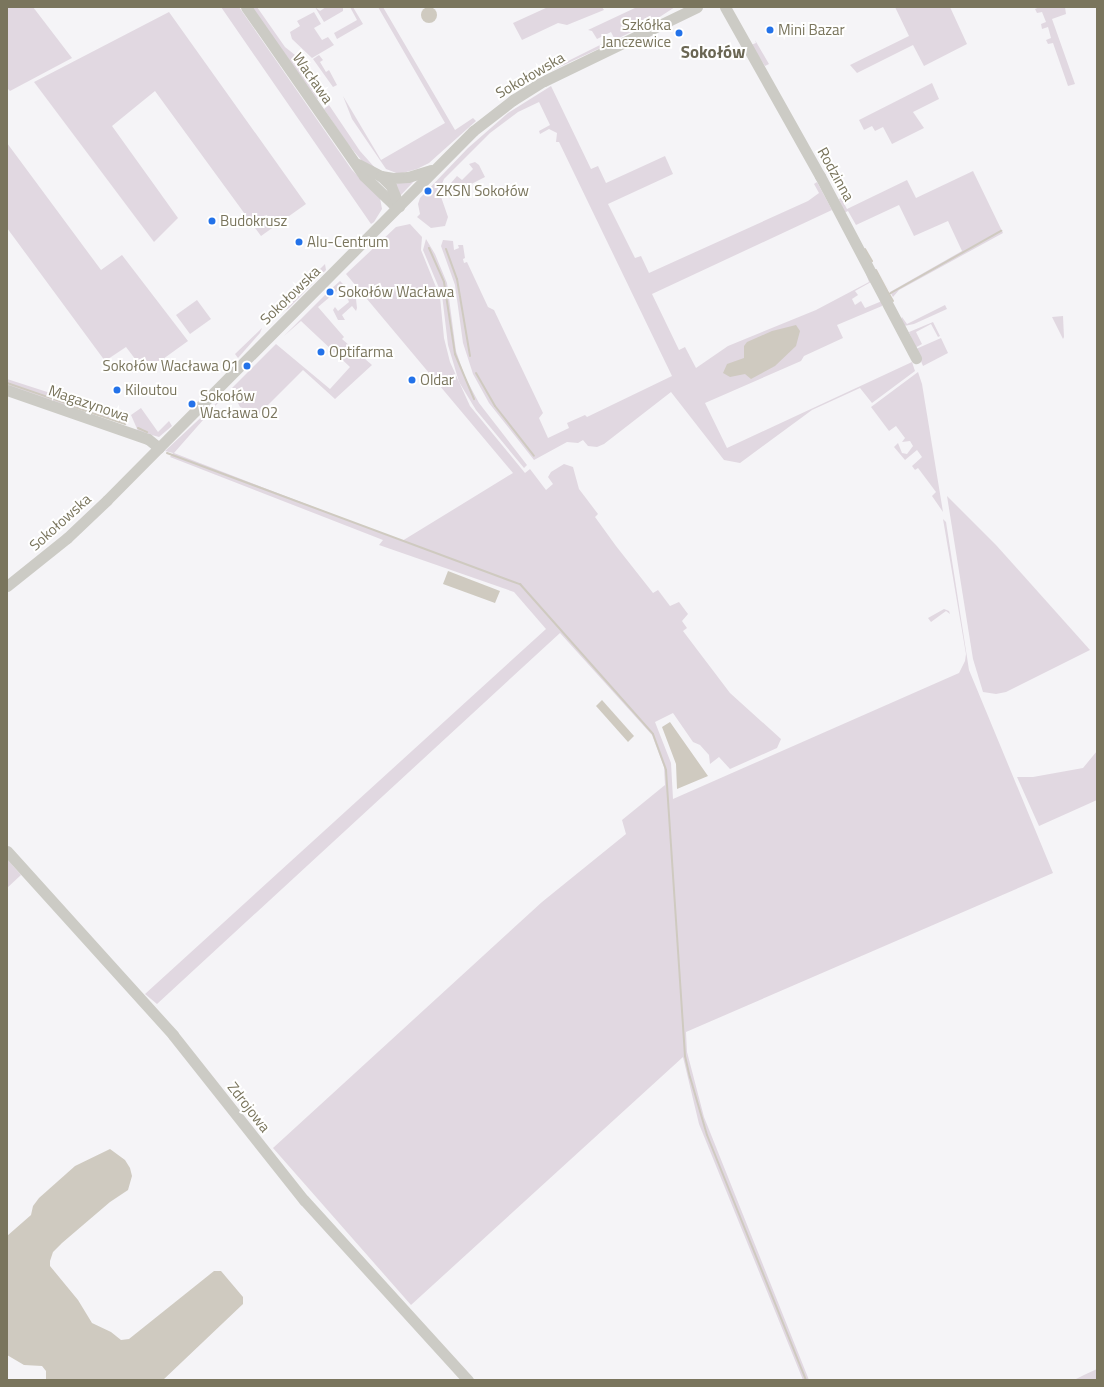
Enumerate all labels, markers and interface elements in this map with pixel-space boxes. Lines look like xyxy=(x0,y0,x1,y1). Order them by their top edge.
place label: Szkółka Janczewice xyxy=(602,15,671,50)
place label: Mini Bazar xyxy=(778,21,845,39)
marker: Mini Bazar xyxy=(765,25,775,35)
marker: Szkółka Janczewice xyxy=(674,28,684,38)
district label: Sokołów xyxy=(681,43,745,63)
street label: Sokołowska xyxy=(492,48,568,102)
street label: Wacława xyxy=(289,49,337,107)
street label: Rodzinna xyxy=(814,144,858,204)
place label: ZKSN Sokołów xyxy=(436,182,529,200)
marker: ZKSN Sokołów xyxy=(423,186,433,196)
place label: Budokrusz xyxy=(220,212,287,230)
marker: Budokrusz xyxy=(207,216,217,226)
place label: Alu-Centrum xyxy=(307,233,388,251)
marker: Alu-Centrum xyxy=(294,237,304,247)
street label: Sokołowska xyxy=(256,262,324,328)
place label: Sokołów Wacława xyxy=(338,283,454,301)
marker: Sokołów Wacława xyxy=(325,287,335,297)
place label: Optifarma xyxy=(329,343,393,361)
marker: Optifarma xyxy=(316,347,326,357)
place label: Sokołów Wacława 01 xyxy=(103,357,239,375)
marker: Sokołów Wacława 01 xyxy=(242,361,252,371)
place label: Oldar xyxy=(420,371,454,389)
marker: Oldar xyxy=(407,375,417,385)
street label: Magazynowa xyxy=(46,381,132,425)
place label: Kiloutou xyxy=(125,381,177,399)
marker: Kiloutou xyxy=(112,385,122,395)
place label: Sokołów Wacława 02 xyxy=(200,386,278,421)
marker: Sokołów Wacława 02 xyxy=(187,399,197,409)
street label: Sokołowska xyxy=(26,490,94,554)
street label: Zdrojowa xyxy=(224,1078,274,1136)

